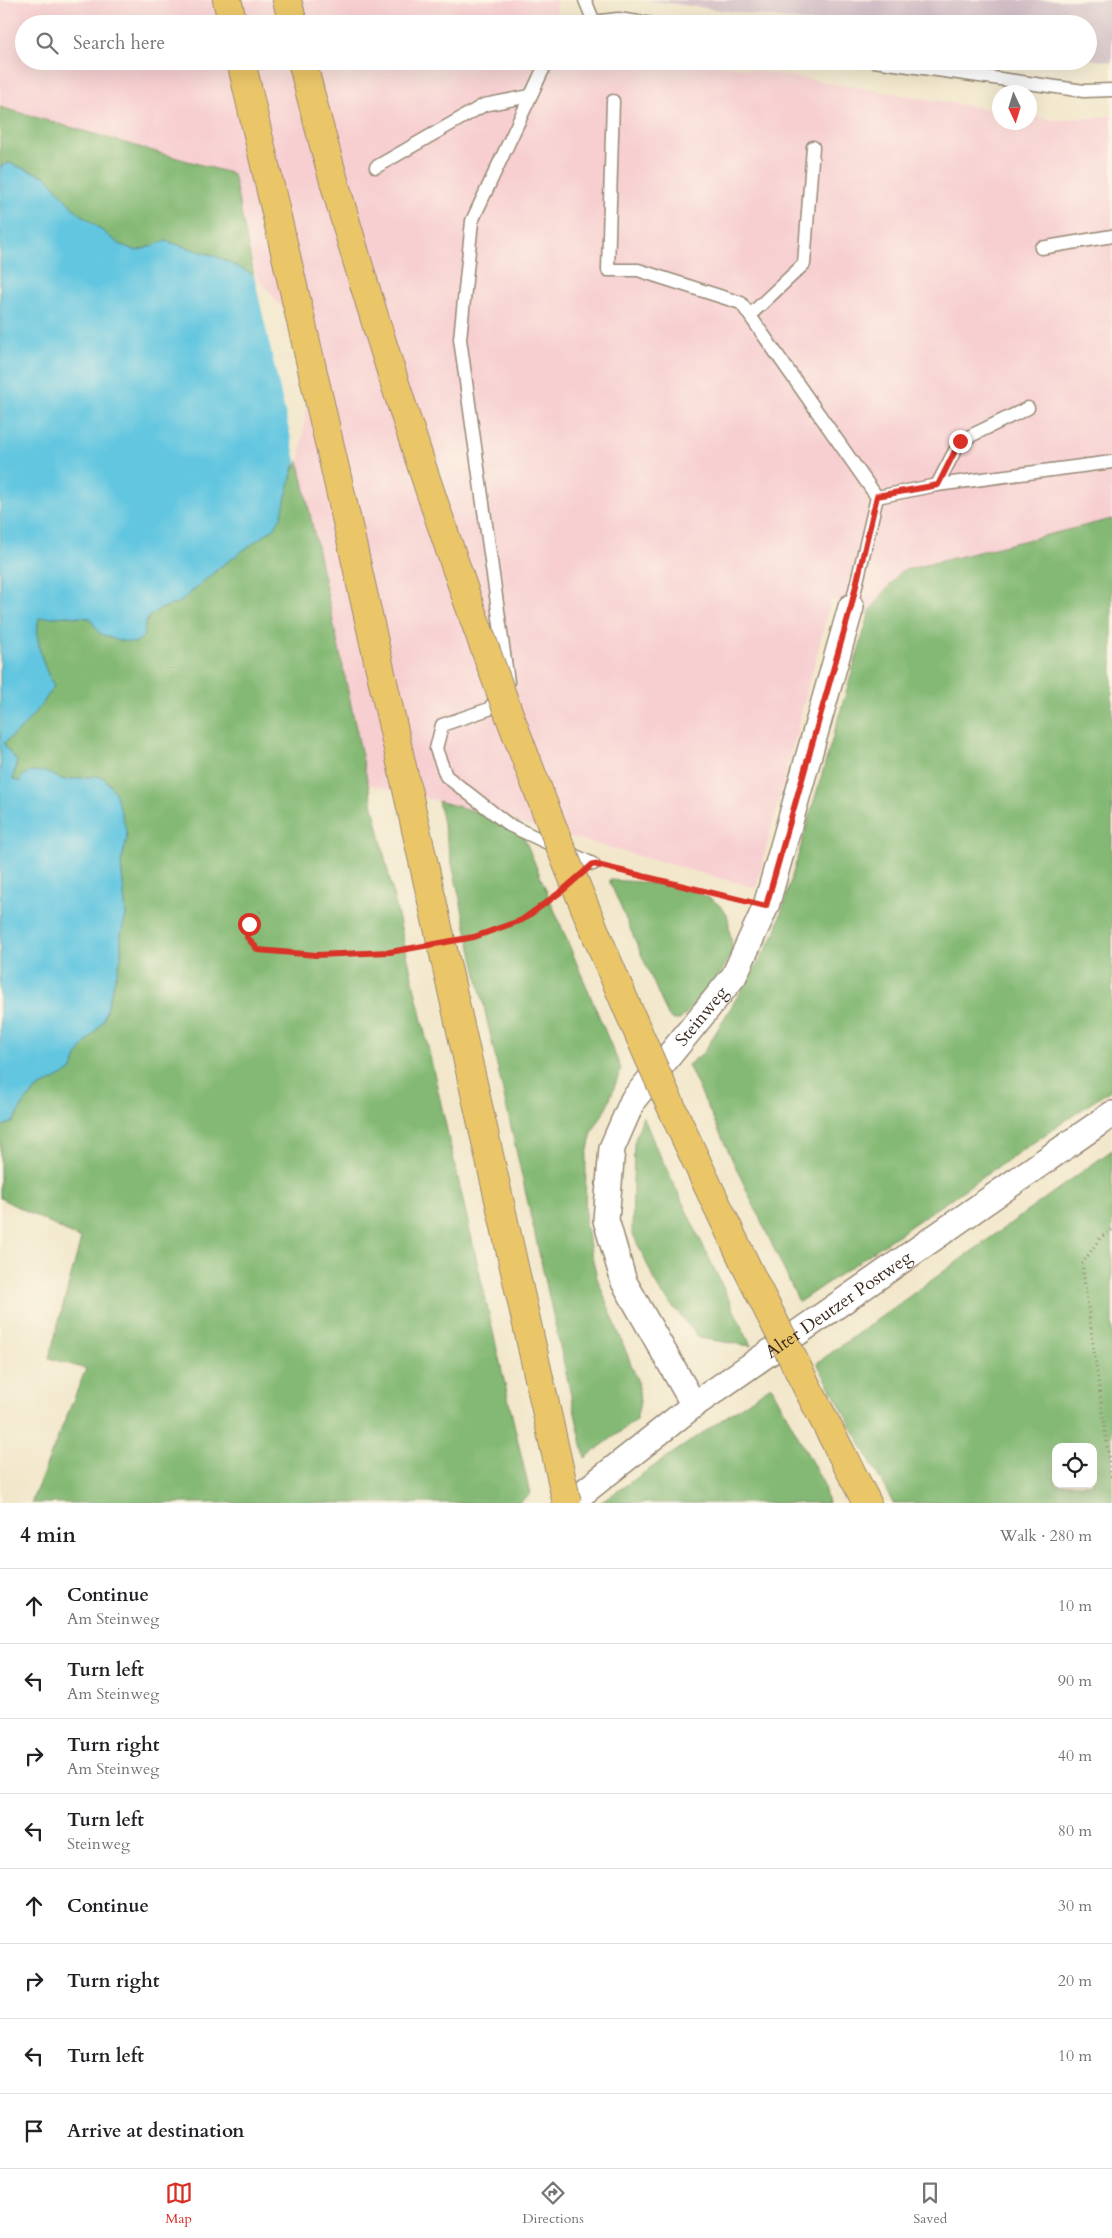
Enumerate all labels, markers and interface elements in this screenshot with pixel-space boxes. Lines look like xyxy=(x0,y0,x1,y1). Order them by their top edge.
search box xyxy=(15,15,1097,70)
icon: search xyxy=(33,29,61,57)
text: Search here xyxy=(73,30,165,56)
north arrow xyxy=(992,85,1037,130)
route end xyxy=(949,430,972,453)
route start xyxy=(238,913,261,936)
street label: Steinweg xyxy=(670,980,734,1052)
street label: Alter Deutzer Postweg xyxy=(760,1245,918,1365)
map controls xyxy=(1052,1443,1097,1488)
button: locate xyxy=(1052,1443,1097,1488)
text: 4 min xyxy=(20,1521,76,1550)
text: Walk · 280 m xyxy=(1000,1525,1092,1547)
text: Continue xyxy=(67,1582,149,1608)
icon: ahead xyxy=(20,1592,48,1620)
text: 10 m xyxy=(1058,1595,1092,1617)
text: Am Steinweg xyxy=(67,1608,159,1630)
text: Turn left xyxy=(67,1657,144,1683)
icon: left xyxy=(20,1667,48,1695)
text: 90 m xyxy=(1058,1670,1092,1692)
text: Am Steinweg xyxy=(67,1683,159,1705)
text: Turn right xyxy=(67,1732,159,1758)
icon: right xyxy=(20,1742,48,1770)
text: 40 m xyxy=(1058,1745,1092,1767)
text: Am Steinweg xyxy=(67,1758,159,1780)
text: Turn left xyxy=(67,1807,144,1833)
icon: left xyxy=(20,1817,48,1845)
text: 80 m xyxy=(1058,1820,1092,1842)
text: Steinweg xyxy=(67,1833,130,1855)
icon: ahead xyxy=(20,1892,48,1920)
text: Continue xyxy=(67,1893,149,1919)
text: 30 m xyxy=(1058,1895,1092,1917)
icon: right xyxy=(20,1967,48,1995)
text: Turn right xyxy=(67,1968,159,1994)
text: 20 m xyxy=(1058,1970,1092,1992)
icon: left xyxy=(20,2042,48,2070)
text: Turn left xyxy=(67,2043,144,2069)
text: 10 m xyxy=(1058,2045,1092,2067)
icon: arrive xyxy=(20,2117,48,2145)
text: Arrive at destination xyxy=(67,2118,244,2144)
tab: Map xyxy=(165,2179,193,2228)
tab: Directions xyxy=(522,2179,584,2228)
tab: Saved xyxy=(913,2179,947,2228)

